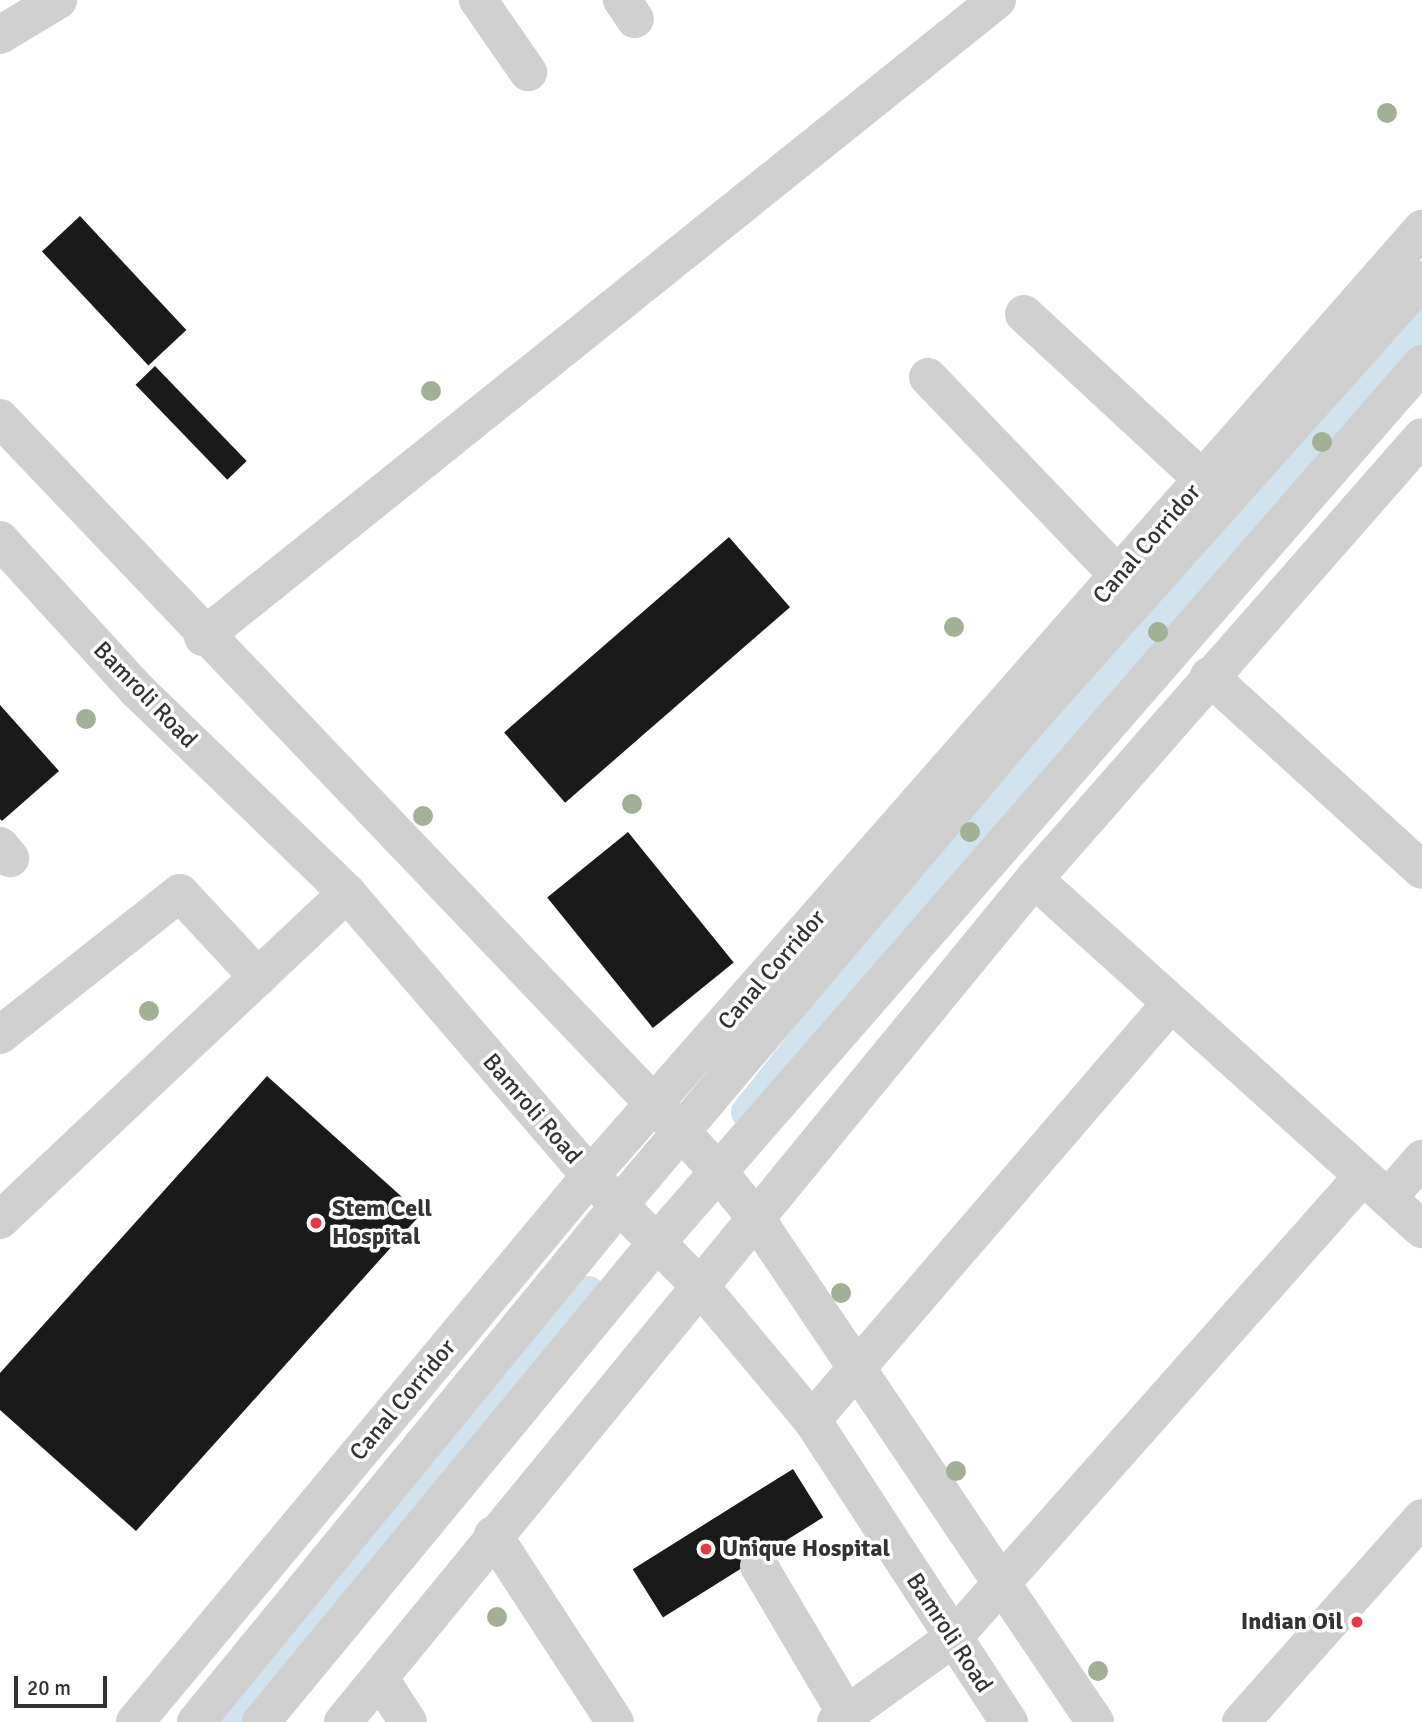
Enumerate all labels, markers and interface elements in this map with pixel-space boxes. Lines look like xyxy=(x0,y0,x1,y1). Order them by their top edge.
street label: Canal Corridor xyxy=(1087,478,1207,610)
street label: Bamroli Road xyxy=(87,636,203,754)
street label: Canal Corridor xyxy=(712,904,832,1036)
street label: Bamroli Road xyxy=(476,1048,588,1170)
place label: Stem Cell Hospital xyxy=(332,1195,432,1251)
marker: Stem Cell Hospital xyxy=(306,1213,326,1233)
street label: Canal Corridor xyxy=(344,1333,462,1467)
place label: Unique Hospital xyxy=(722,1535,890,1563)
marker: Unique Hospital xyxy=(696,1539,716,1559)
street label: Bamroli Road xyxy=(900,1568,998,1698)
place label: Indian Oil xyxy=(1241,1608,1343,1636)
marker: Indian Oil xyxy=(1349,1614,1365,1630)
scale bar xyxy=(18,1662,110,1706)
text: 20 m xyxy=(27,1675,71,1701)

